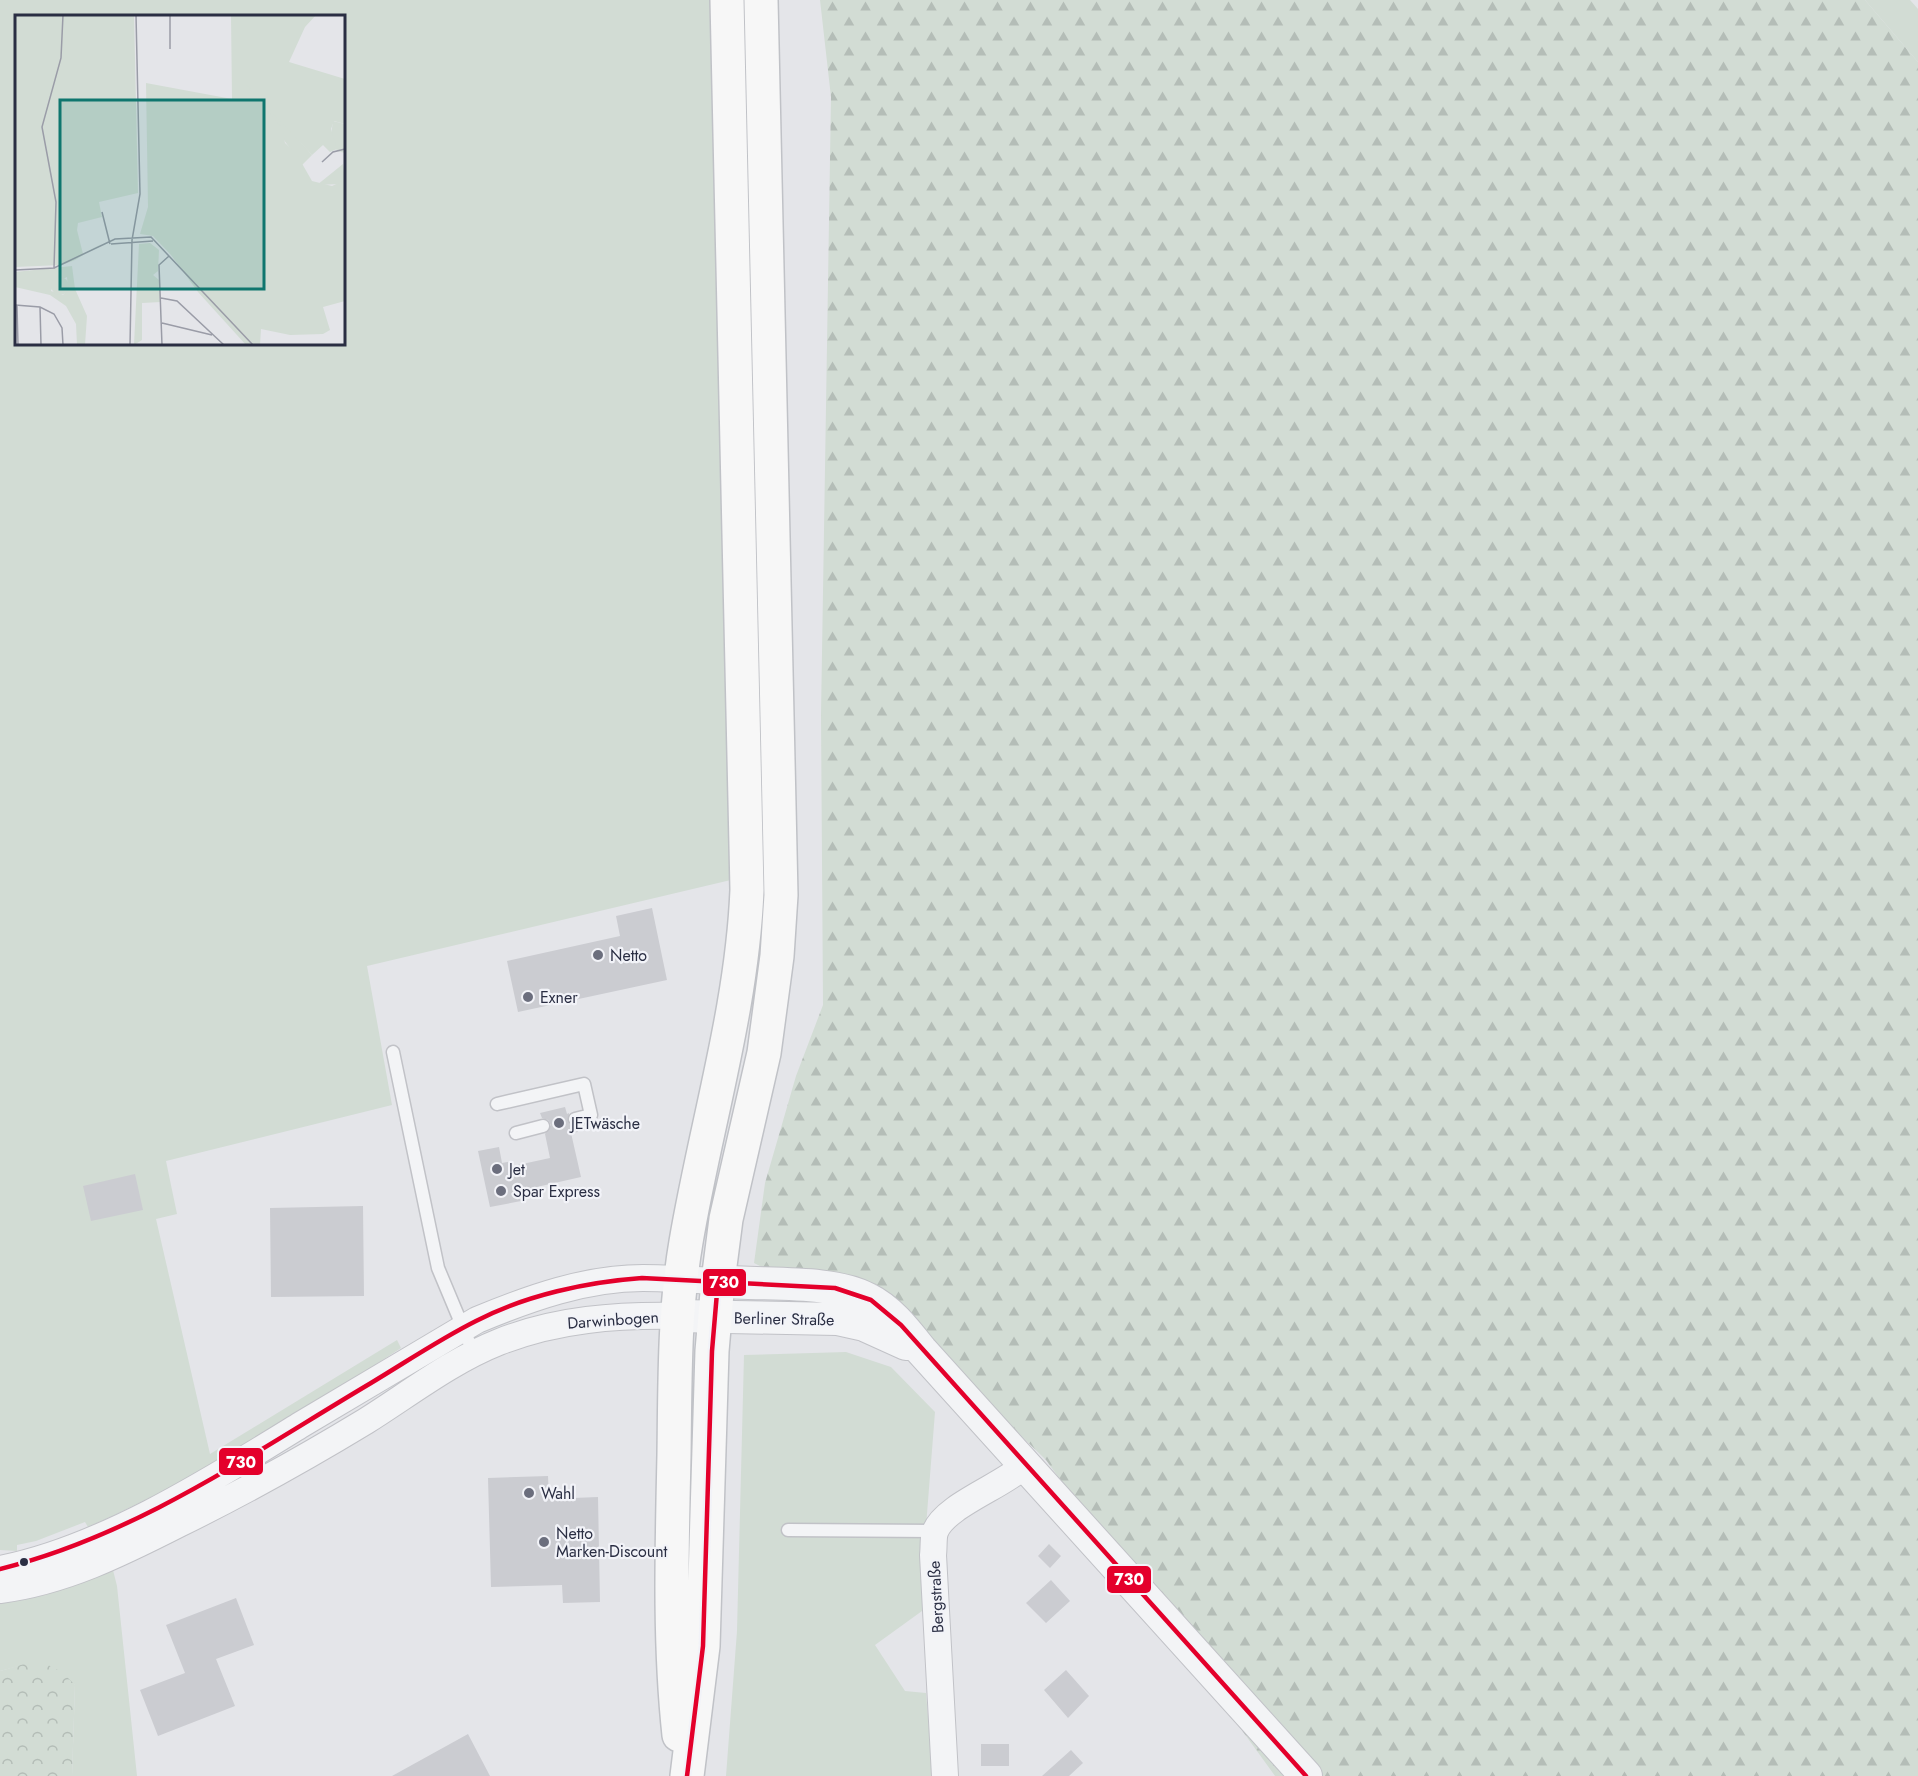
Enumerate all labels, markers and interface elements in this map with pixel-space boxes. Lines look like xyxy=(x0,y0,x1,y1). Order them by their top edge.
inset map xyxy=(15,15,345,345)
place label: Netto xyxy=(610,944,647,967)
marker: Netto xyxy=(591,948,605,962)
place label: Exner xyxy=(540,986,578,1009)
marker: Exner xyxy=(521,990,535,1004)
place label: JETwäsche xyxy=(569,1112,640,1135)
marker: JETwäsche xyxy=(552,1116,566,1130)
place label: Jet xyxy=(507,1158,525,1181)
marker: Jet xyxy=(490,1162,504,1176)
place label: Spar Express xyxy=(513,1180,600,1203)
marker: Spar Express xyxy=(494,1184,508,1198)
line badge: 730 xyxy=(702,1268,747,1297)
text: 730 xyxy=(709,1271,739,1294)
street label: Darwinbogen xyxy=(567,1305,659,1335)
street label: Berliner Straße xyxy=(734,1307,834,1331)
line badge: 730 xyxy=(218,1447,264,1476)
text: 730 xyxy=(226,1451,256,1474)
place label: Wahl xyxy=(541,1482,575,1505)
marker: Wahl xyxy=(522,1486,536,1500)
place label: Netto Marken-Discount xyxy=(556,1522,668,1563)
marker: Netto Marken-Discount xyxy=(537,1535,551,1549)
unlabelled marker xyxy=(18,1556,30,1568)
street label: Bergstraße xyxy=(923,1560,949,1634)
line badge: 730 xyxy=(1106,1565,1152,1594)
text: 730 xyxy=(1114,1568,1144,1591)

